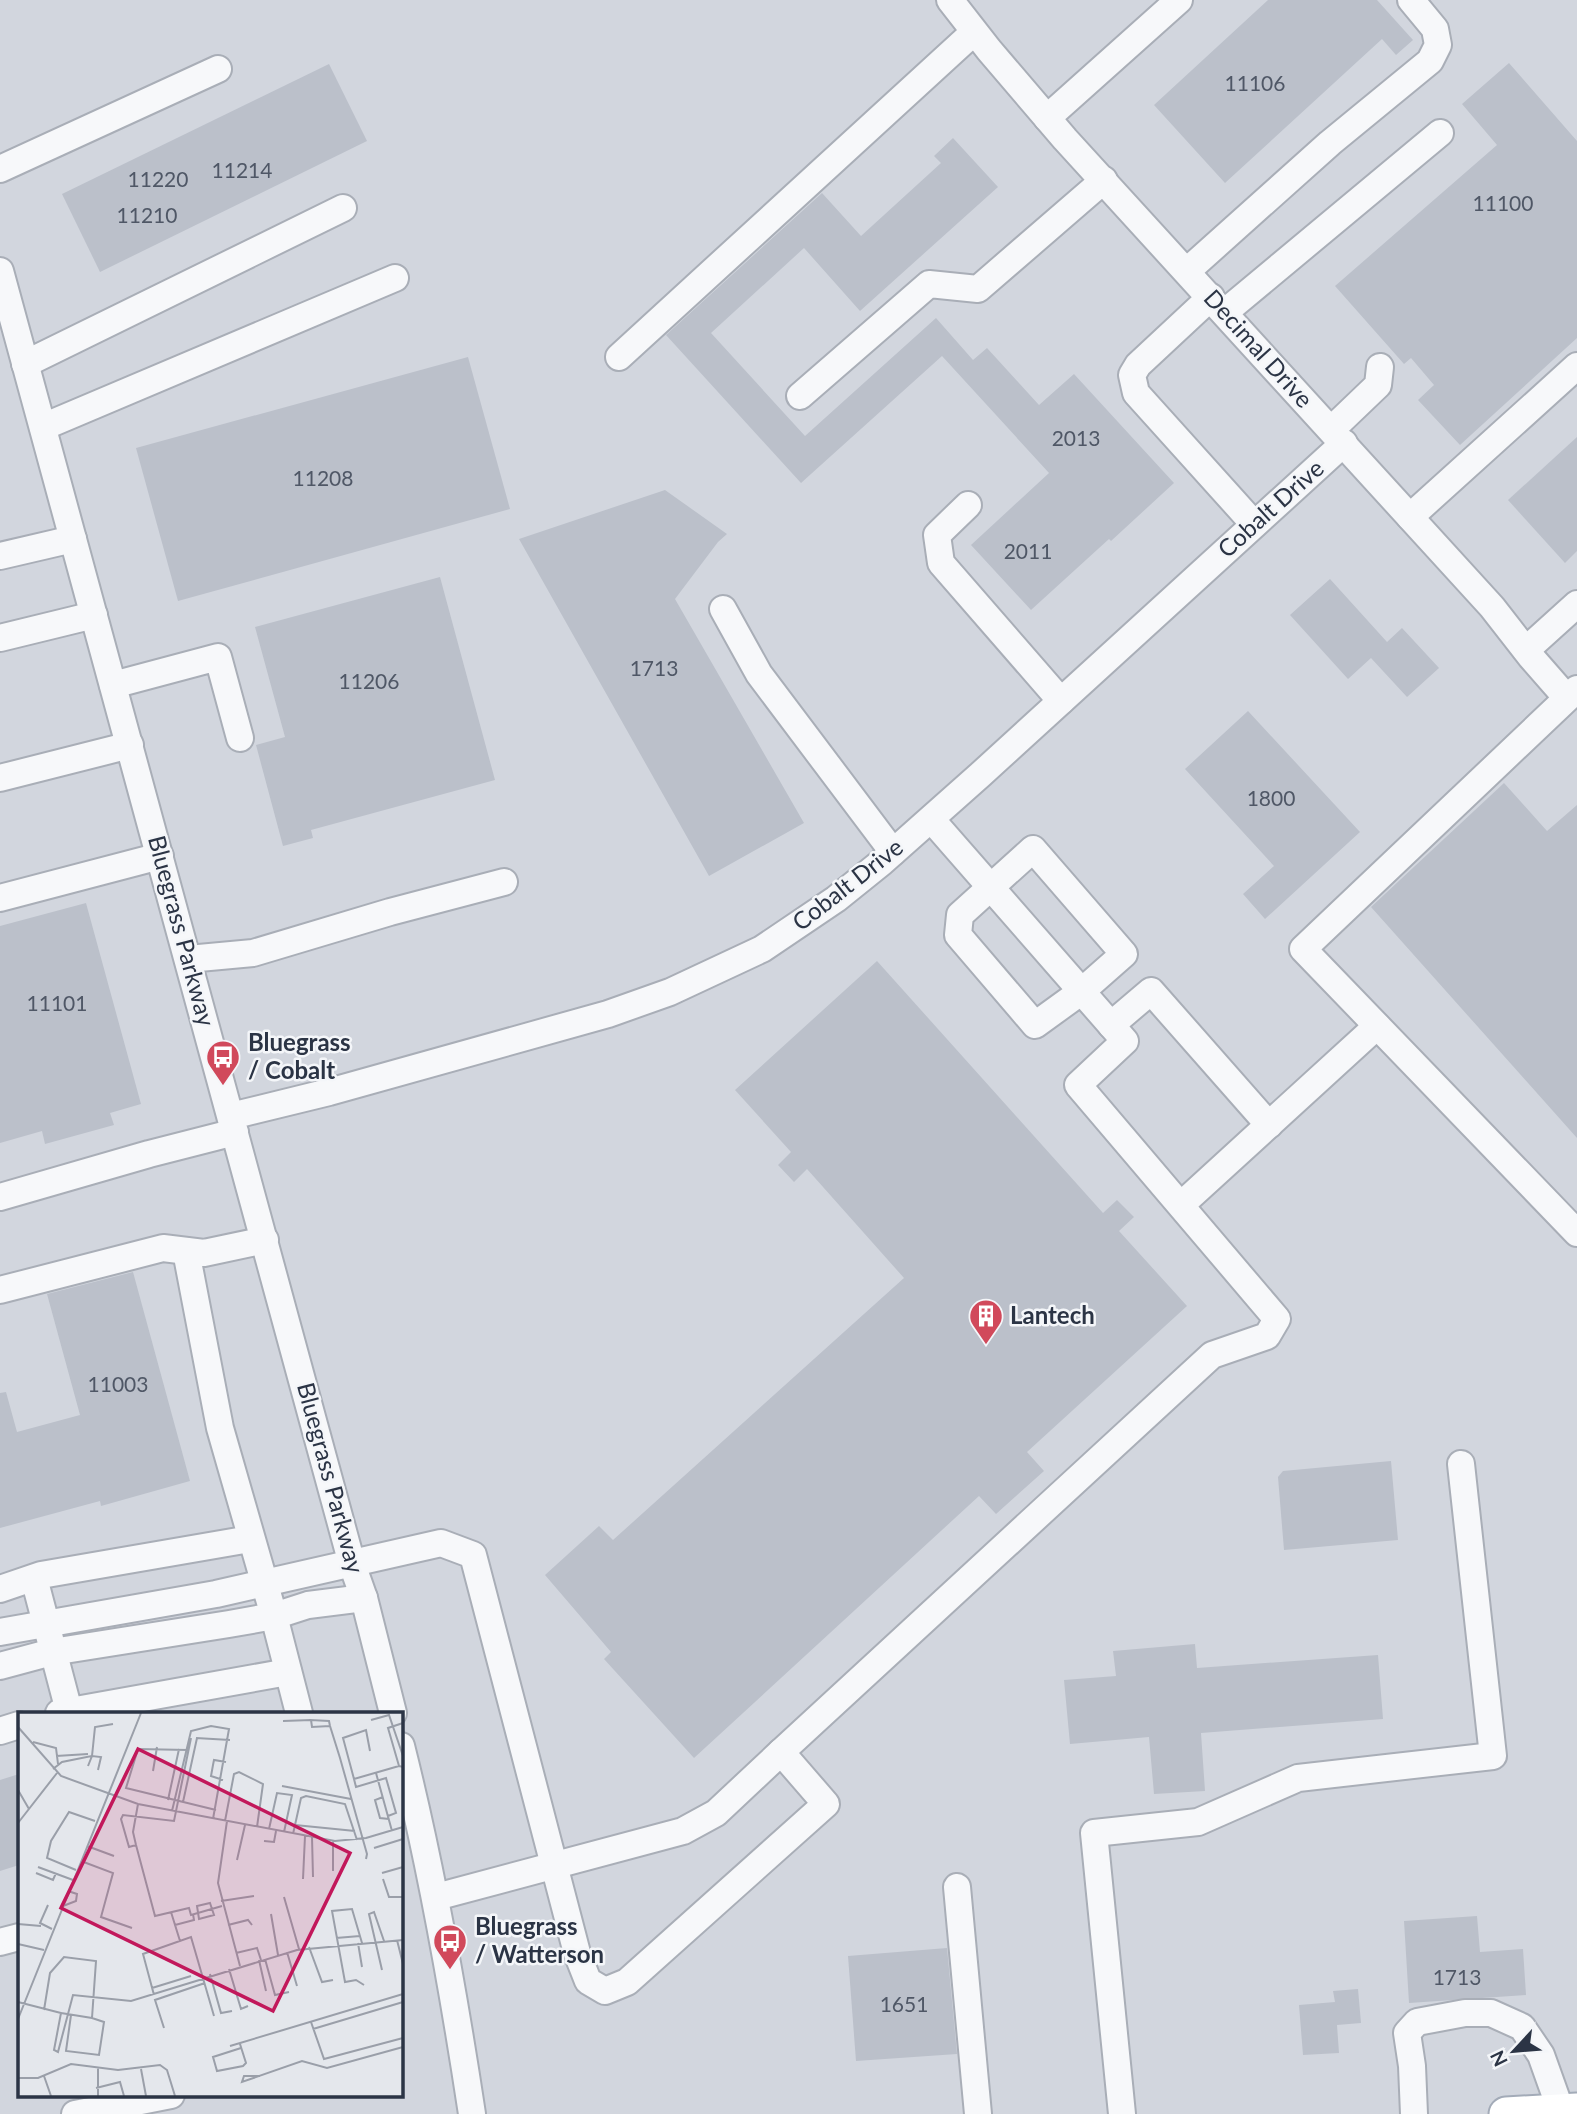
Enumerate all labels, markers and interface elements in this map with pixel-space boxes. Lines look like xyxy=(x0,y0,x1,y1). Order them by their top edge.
house number: 11106 xyxy=(1225,70,1285,95)
house number: 11214 xyxy=(212,157,272,182)
house number: 11220 xyxy=(128,166,188,191)
house number: 11100 xyxy=(1473,190,1533,215)
house number: 11210 xyxy=(117,202,177,227)
street label: Decimal Drive xyxy=(1199,283,1320,413)
house number: 2013 xyxy=(1052,425,1100,450)
street label: Cobalt Drive xyxy=(1211,453,1329,563)
house number: 11208 xyxy=(293,465,353,490)
house number: 2011 xyxy=(1004,538,1052,563)
house number: 1713 xyxy=(630,655,678,680)
house number: 11206 xyxy=(339,668,399,693)
house number: 1800 xyxy=(1247,785,1295,810)
street label: Bluegrass Parkway xyxy=(143,832,222,1030)
street label: Cobalt Drive xyxy=(786,832,908,936)
house number: 11101 xyxy=(27,990,87,1015)
place label: Bluegrass / Cobalt xyxy=(248,1027,351,1084)
bus stop icon: Bluegrass / Cobalt xyxy=(204,1038,242,1087)
building icon: Lantech xyxy=(967,1297,1005,1346)
place label: Lantech xyxy=(1010,1300,1095,1329)
house number: 11003 xyxy=(88,1371,148,1396)
street label: Bluegrass Parkway xyxy=(292,1379,371,1577)
inset map xyxy=(18,1712,402,2096)
place label: Bluegrass / Watterson xyxy=(475,1911,604,1968)
bus stop icon: Bluegrass / Watterson xyxy=(431,1922,469,1971)
house number: 1713 xyxy=(1433,1964,1481,1989)
house number: 1651 xyxy=(880,1991,928,2016)
north arrow xyxy=(1479,2016,1549,2086)
text: N xyxy=(1485,2047,1512,2070)

